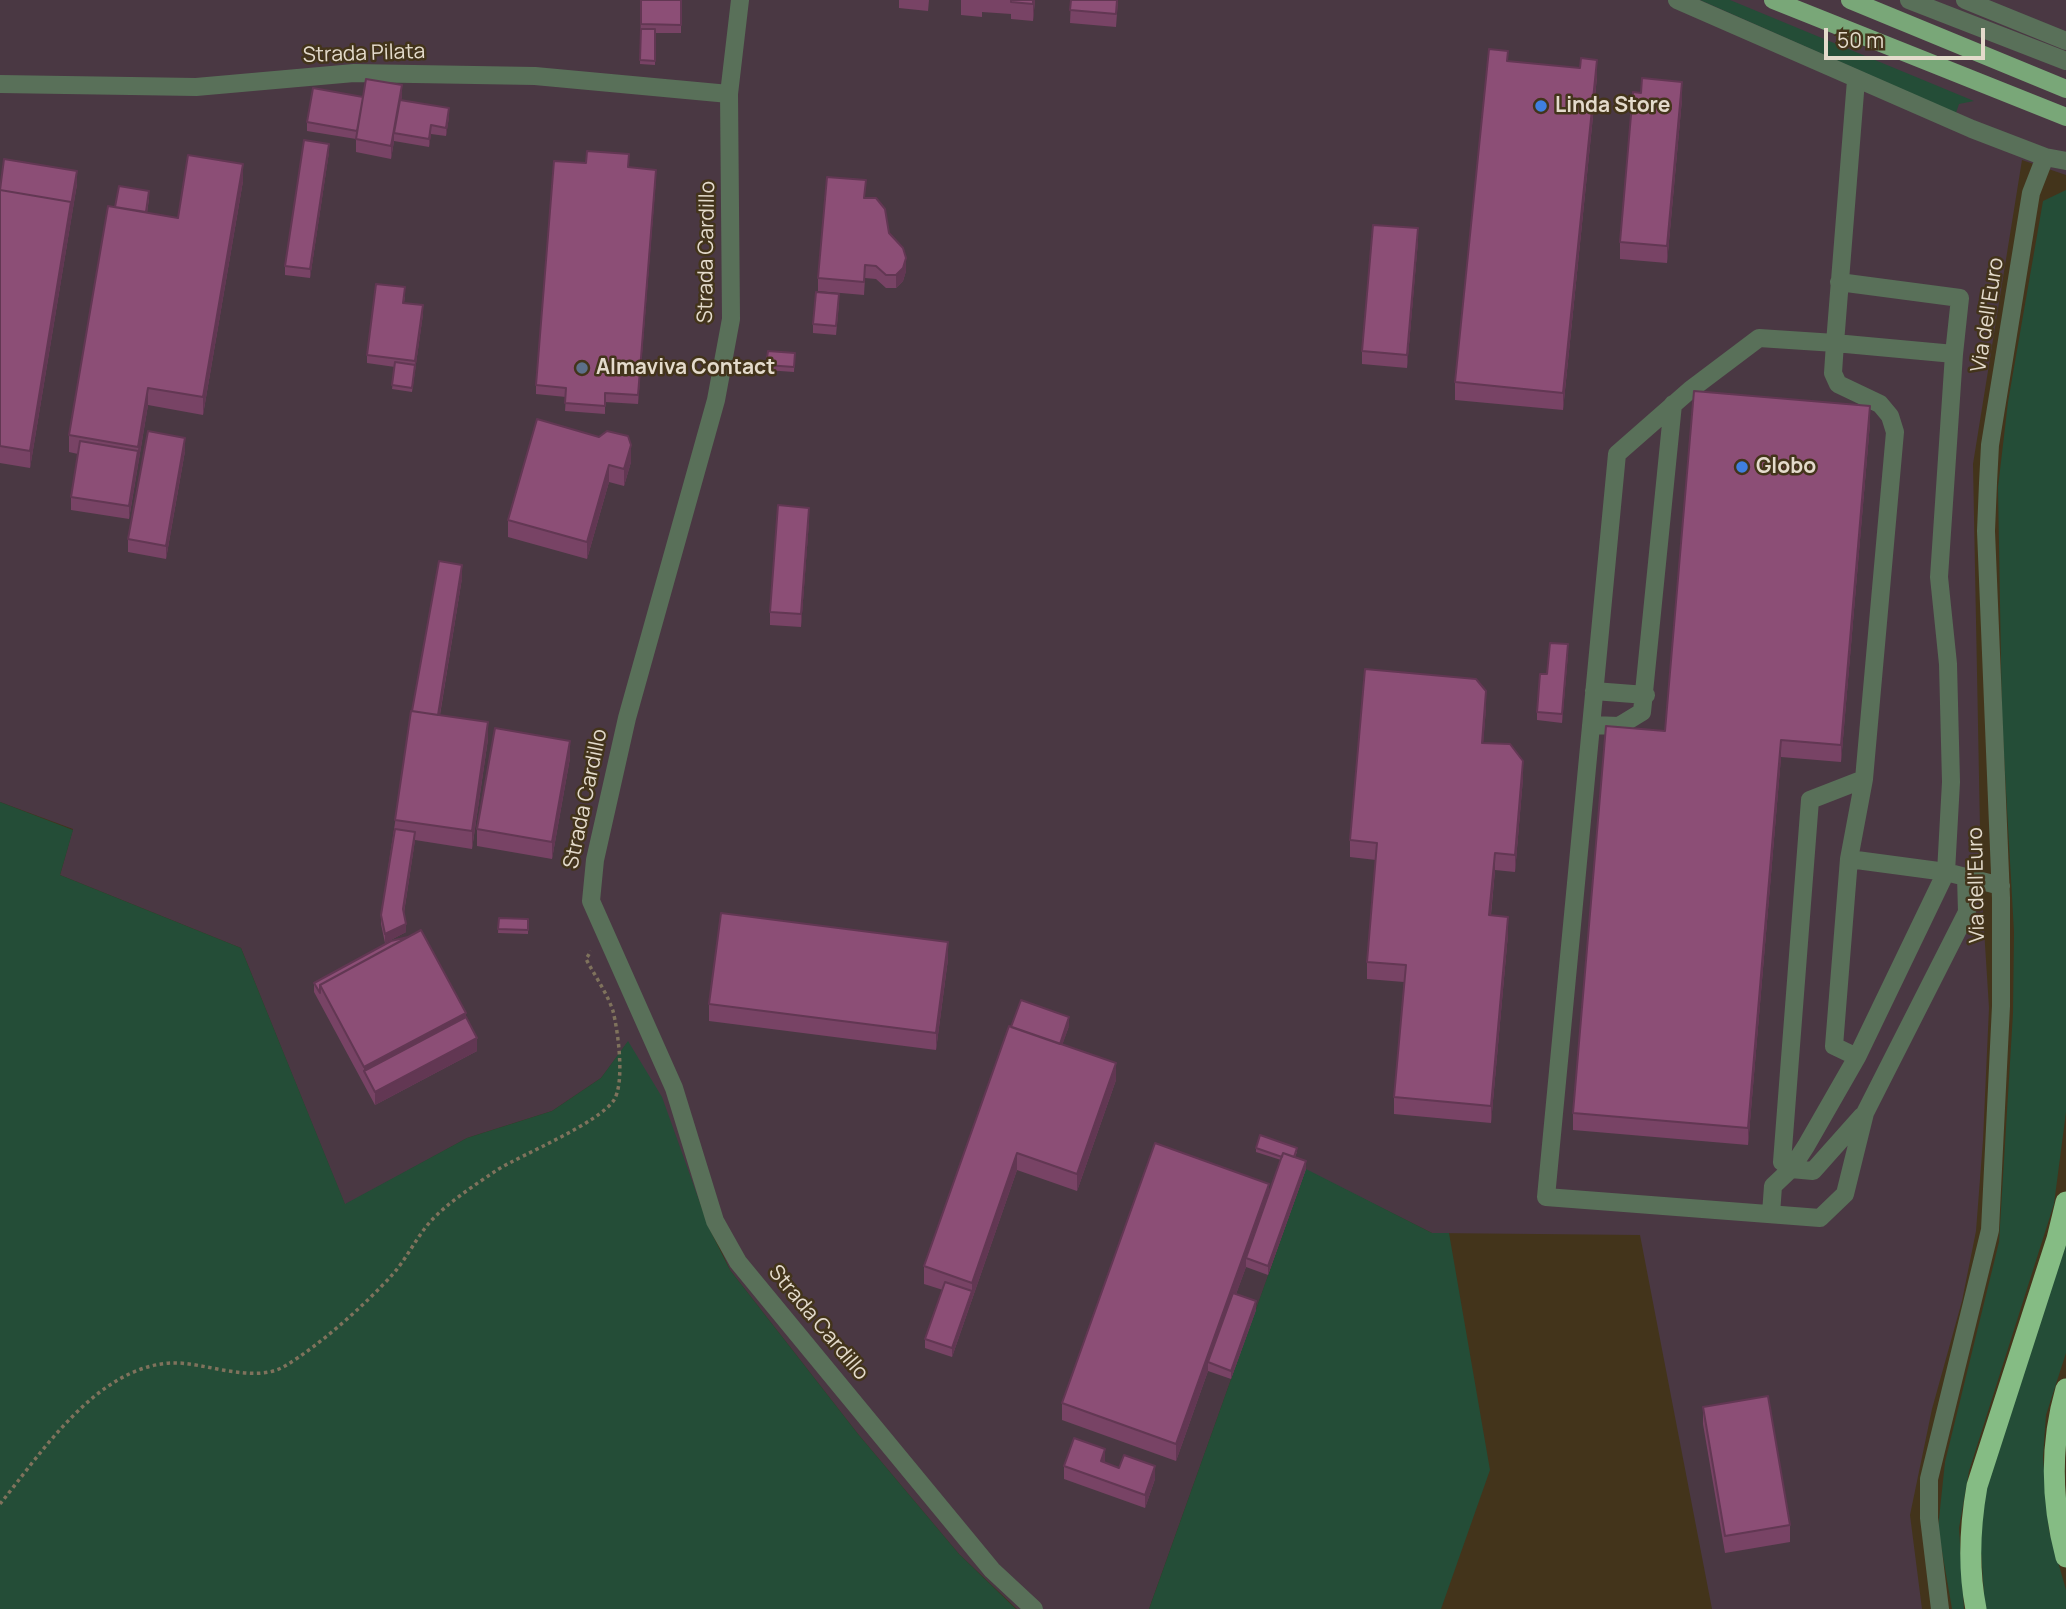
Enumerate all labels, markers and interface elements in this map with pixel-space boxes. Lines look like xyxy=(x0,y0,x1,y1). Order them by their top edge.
scale bar xyxy=(1828,14,1989,58)
text: 50 m xyxy=(1837,26,1884,54)
street label: Strada Pilata xyxy=(302,39,426,69)
place label: Linda Store xyxy=(1555,93,1670,119)
marker: Linda Store xyxy=(1533,98,1549,114)
street label: Strada Cardillo xyxy=(693,181,721,323)
street label: Via dell'Euro xyxy=(1967,256,2009,374)
place label: Almaviva Contact xyxy=(596,355,775,381)
marker: Almaviva Contact xyxy=(574,360,590,376)
place label: Globo xyxy=(1756,454,1816,480)
marker: Globo xyxy=(1734,459,1750,475)
street label: Strada Cardillo xyxy=(559,727,613,871)
street label: Via dell'Euro xyxy=(1963,827,1991,943)
street label: Strada Cardillo xyxy=(763,1260,873,1386)

